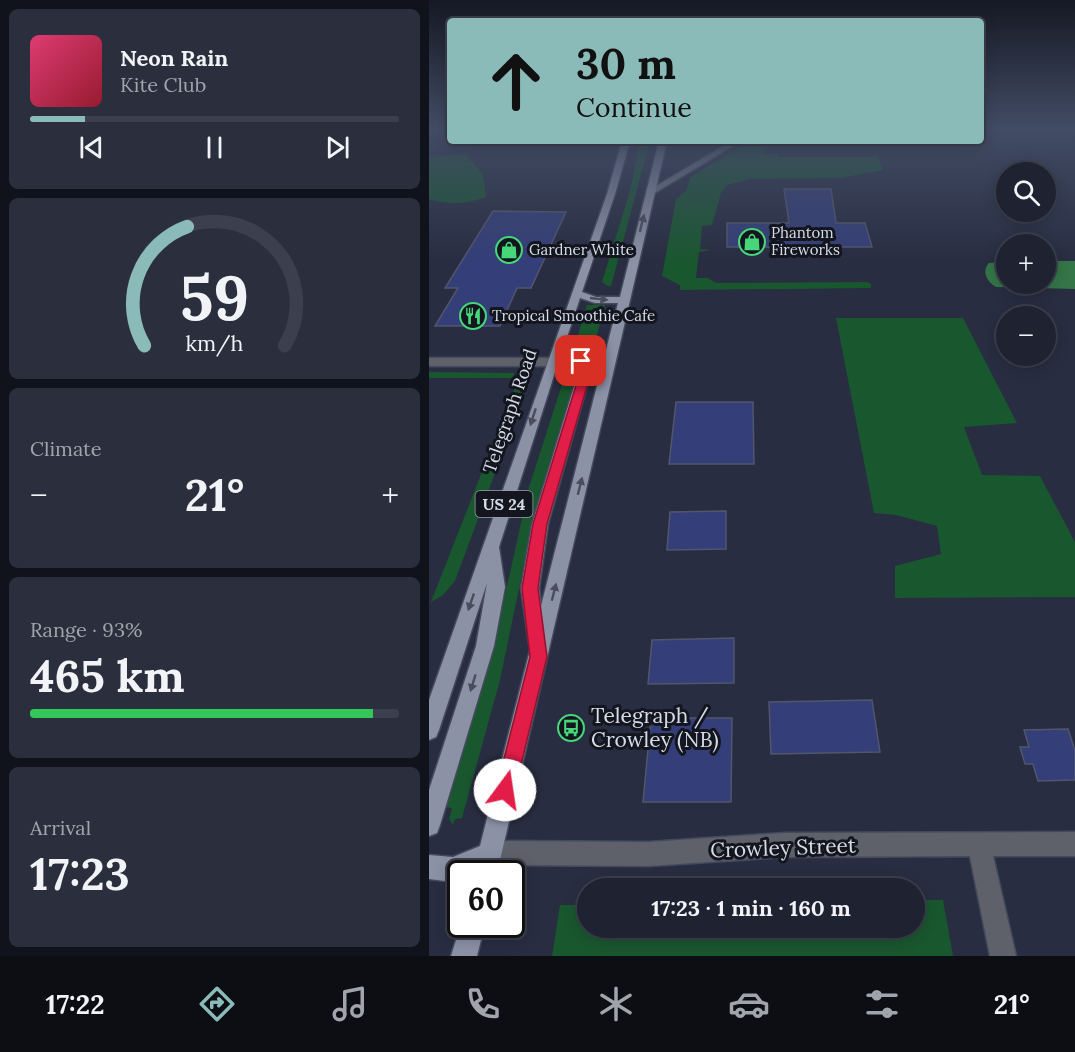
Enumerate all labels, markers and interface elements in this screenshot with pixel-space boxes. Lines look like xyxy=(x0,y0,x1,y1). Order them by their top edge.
text: 30 m xyxy=(576,37,676,91)
icon: ahead xyxy=(477,42,555,120)
text: Neon Rain xyxy=(120,44,228,72)
text: Kite Club xyxy=(120,72,206,97)
text: Continue xyxy=(576,90,692,124)
icon: previous xyxy=(75,131,108,164)
icon: pause xyxy=(198,131,231,164)
icon: next xyxy=(321,131,354,164)
map controls xyxy=(996,162,1056,366)
button: search xyxy=(996,162,1056,222)
one-way arrow xyxy=(638,214,648,232)
place label: Phantom Fireworks xyxy=(771,223,840,259)
shop icon: Phantom Fireworks xyxy=(737,227,767,257)
button: + xyxy=(996,234,1056,294)
shop icon: Gardner White xyxy=(494,235,524,265)
place label: Gardner White xyxy=(529,240,634,259)
text: 59 xyxy=(180,257,249,337)
one-way arrow xyxy=(590,294,609,304)
restaurant icon: Tropical Smoothie Cafe xyxy=(458,301,488,331)
place label: Tropical Smoothie Cafe xyxy=(492,306,655,325)
button: − xyxy=(996,306,1056,366)
text: km/h xyxy=(186,329,244,357)
pin xyxy=(555,335,606,386)
icon: arrive xyxy=(564,344,597,377)
street label: Telegraph Road xyxy=(477,345,542,476)
one-way arrow xyxy=(528,408,537,426)
text: Climate xyxy=(30,436,102,461)
text: 21° xyxy=(185,466,244,523)
text: − xyxy=(30,474,48,516)
text: + xyxy=(381,474,399,516)
one-way arrow xyxy=(575,477,585,496)
road number: US 24 xyxy=(475,491,533,517)
one-way arrow xyxy=(549,583,559,601)
one-way arrow xyxy=(466,593,476,611)
text: Range · 93% xyxy=(30,617,142,642)
text: 465 km xyxy=(30,647,185,704)
one-way arrow xyxy=(468,674,478,692)
place label: Telegraph / Crowley (NB) xyxy=(591,702,719,753)
bus stop icon: Telegraph / Crowley (NB) xyxy=(556,713,586,743)
position arrow xyxy=(473,758,537,822)
text: Arrival xyxy=(30,815,91,840)
street label: Crowley Street xyxy=(710,831,857,864)
text: 17:23 xyxy=(30,845,130,902)
speed limit sign: 60 xyxy=(447,860,525,938)
text: 17:23 · 1 min · 160 m xyxy=(651,894,851,922)
icon: directions xyxy=(196,983,238,1025)
icon: music xyxy=(329,983,371,1025)
icon: phone xyxy=(462,983,504,1025)
icon: climate xyxy=(595,983,637,1025)
icon: car xyxy=(728,983,770,1025)
icon: filters xyxy=(861,983,903,1025)
text: 17:22 xyxy=(46,987,105,1021)
text: 21° xyxy=(994,987,1029,1021)

